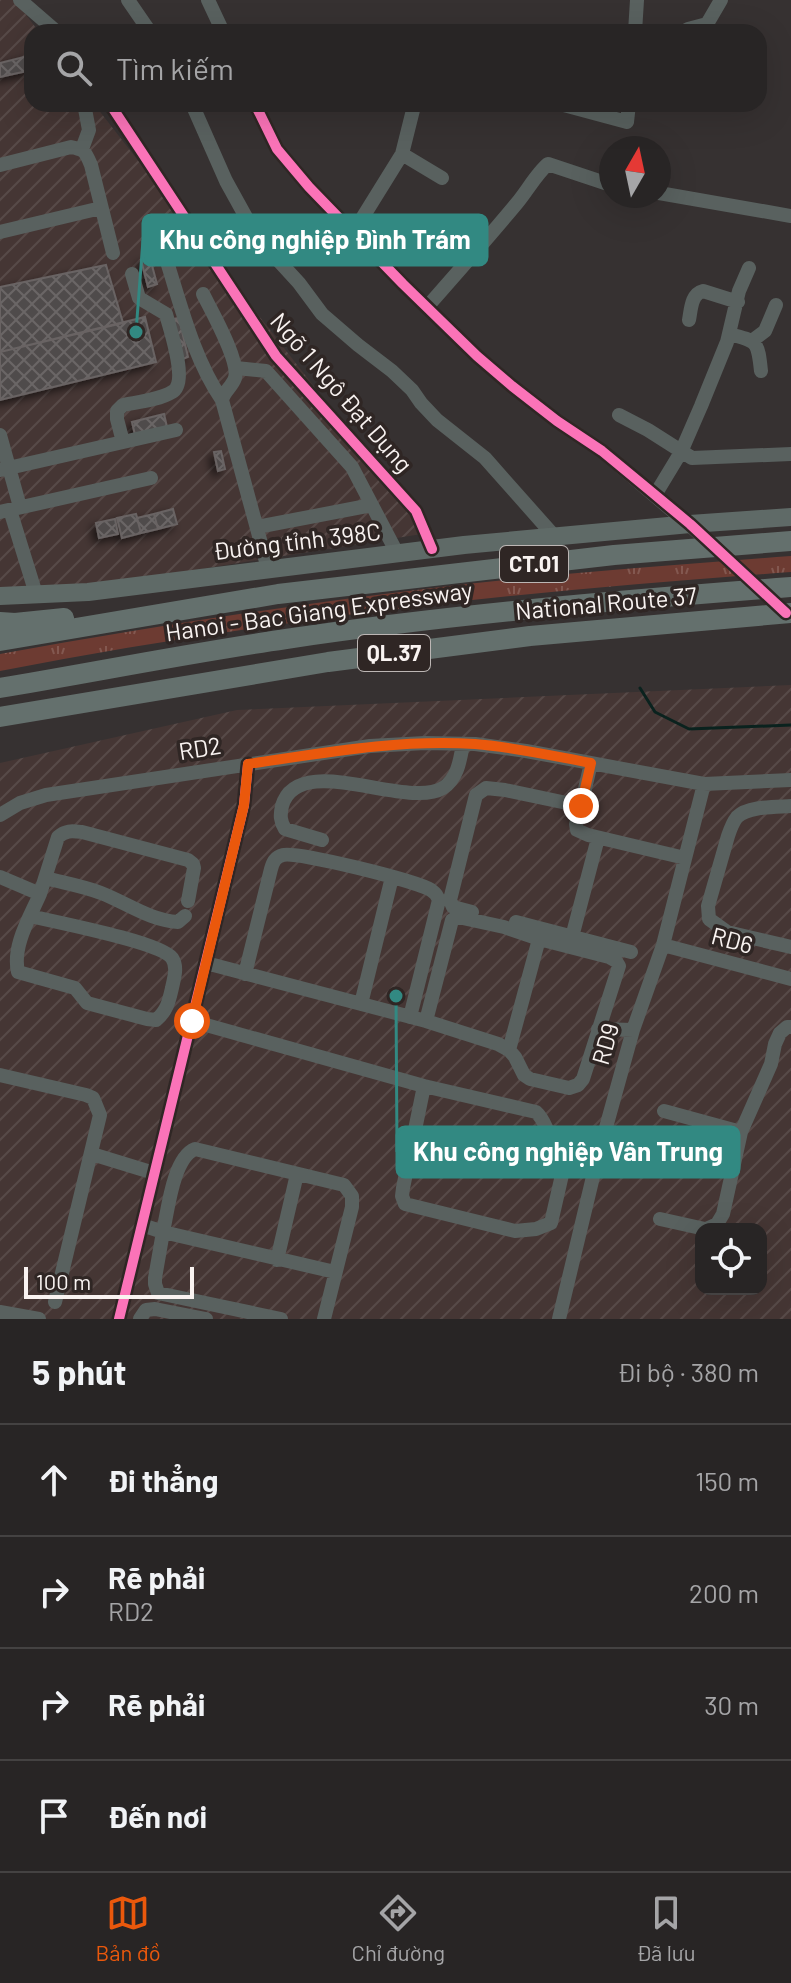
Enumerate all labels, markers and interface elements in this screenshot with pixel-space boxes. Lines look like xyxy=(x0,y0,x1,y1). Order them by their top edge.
search box xyxy=(24,24,767,112)
icon: search xyxy=(52,46,96,90)
text: Tìm kiếm xyxy=(116,50,234,86)
north arrow xyxy=(599,136,671,208)
callout: Khu công nghiệp Đình Trám xyxy=(143,215,487,265)
text: Khu công nghiệp Đình Trám xyxy=(159,223,471,255)
street label: Ngõ 1 Ngô Đạt Dụng xyxy=(265,306,419,478)
street label: Đường tỉnh 398C xyxy=(211,516,382,565)
road number: CT.01 xyxy=(500,546,568,582)
street label: Hanoi - Bac Giang Expressway xyxy=(163,575,474,646)
street label: National Route 37 xyxy=(514,580,698,625)
road number: QL.37 xyxy=(358,635,430,671)
street label: RD2 xyxy=(177,730,223,765)
route end xyxy=(563,788,599,824)
street label: RD6 xyxy=(708,920,756,959)
route start xyxy=(174,1003,210,1039)
street label: RD9 xyxy=(585,1019,624,1068)
callout: Khu công nghiệp Vân Trung xyxy=(397,1127,739,1177)
text: Khu công nghiệp Vân Trung xyxy=(413,1135,723,1167)
map controls xyxy=(695,1223,767,1295)
button: locate xyxy=(695,1223,767,1295)
scale bar xyxy=(24,1263,194,1299)
text: 100 m xyxy=(36,1268,91,1294)
text: 5 phút xyxy=(32,1351,127,1392)
text: Đi bộ · 380 m xyxy=(617,1356,759,1387)
icon: ahead xyxy=(32,1458,76,1502)
text: Đi thẳng xyxy=(108,1462,218,1498)
text: 150 m xyxy=(695,1465,759,1496)
text: Rẽ phải xyxy=(108,1559,205,1595)
icon: right xyxy=(32,1570,76,1614)
text: 200 m xyxy=(689,1577,759,1608)
text: RD2 xyxy=(108,1595,154,1626)
icon: right xyxy=(32,1682,76,1726)
text: Rẽ phải xyxy=(108,1686,205,1722)
text: 30 m xyxy=(704,1689,759,1720)
icon: arrive xyxy=(32,1794,76,1838)
text: Đến nơi xyxy=(108,1798,207,1834)
tab: Bản đồ xyxy=(96,1891,160,1965)
tab: Chỉ đường xyxy=(352,1891,445,1965)
tab: Đã lưu xyxy=(636,1891,695,1965)

